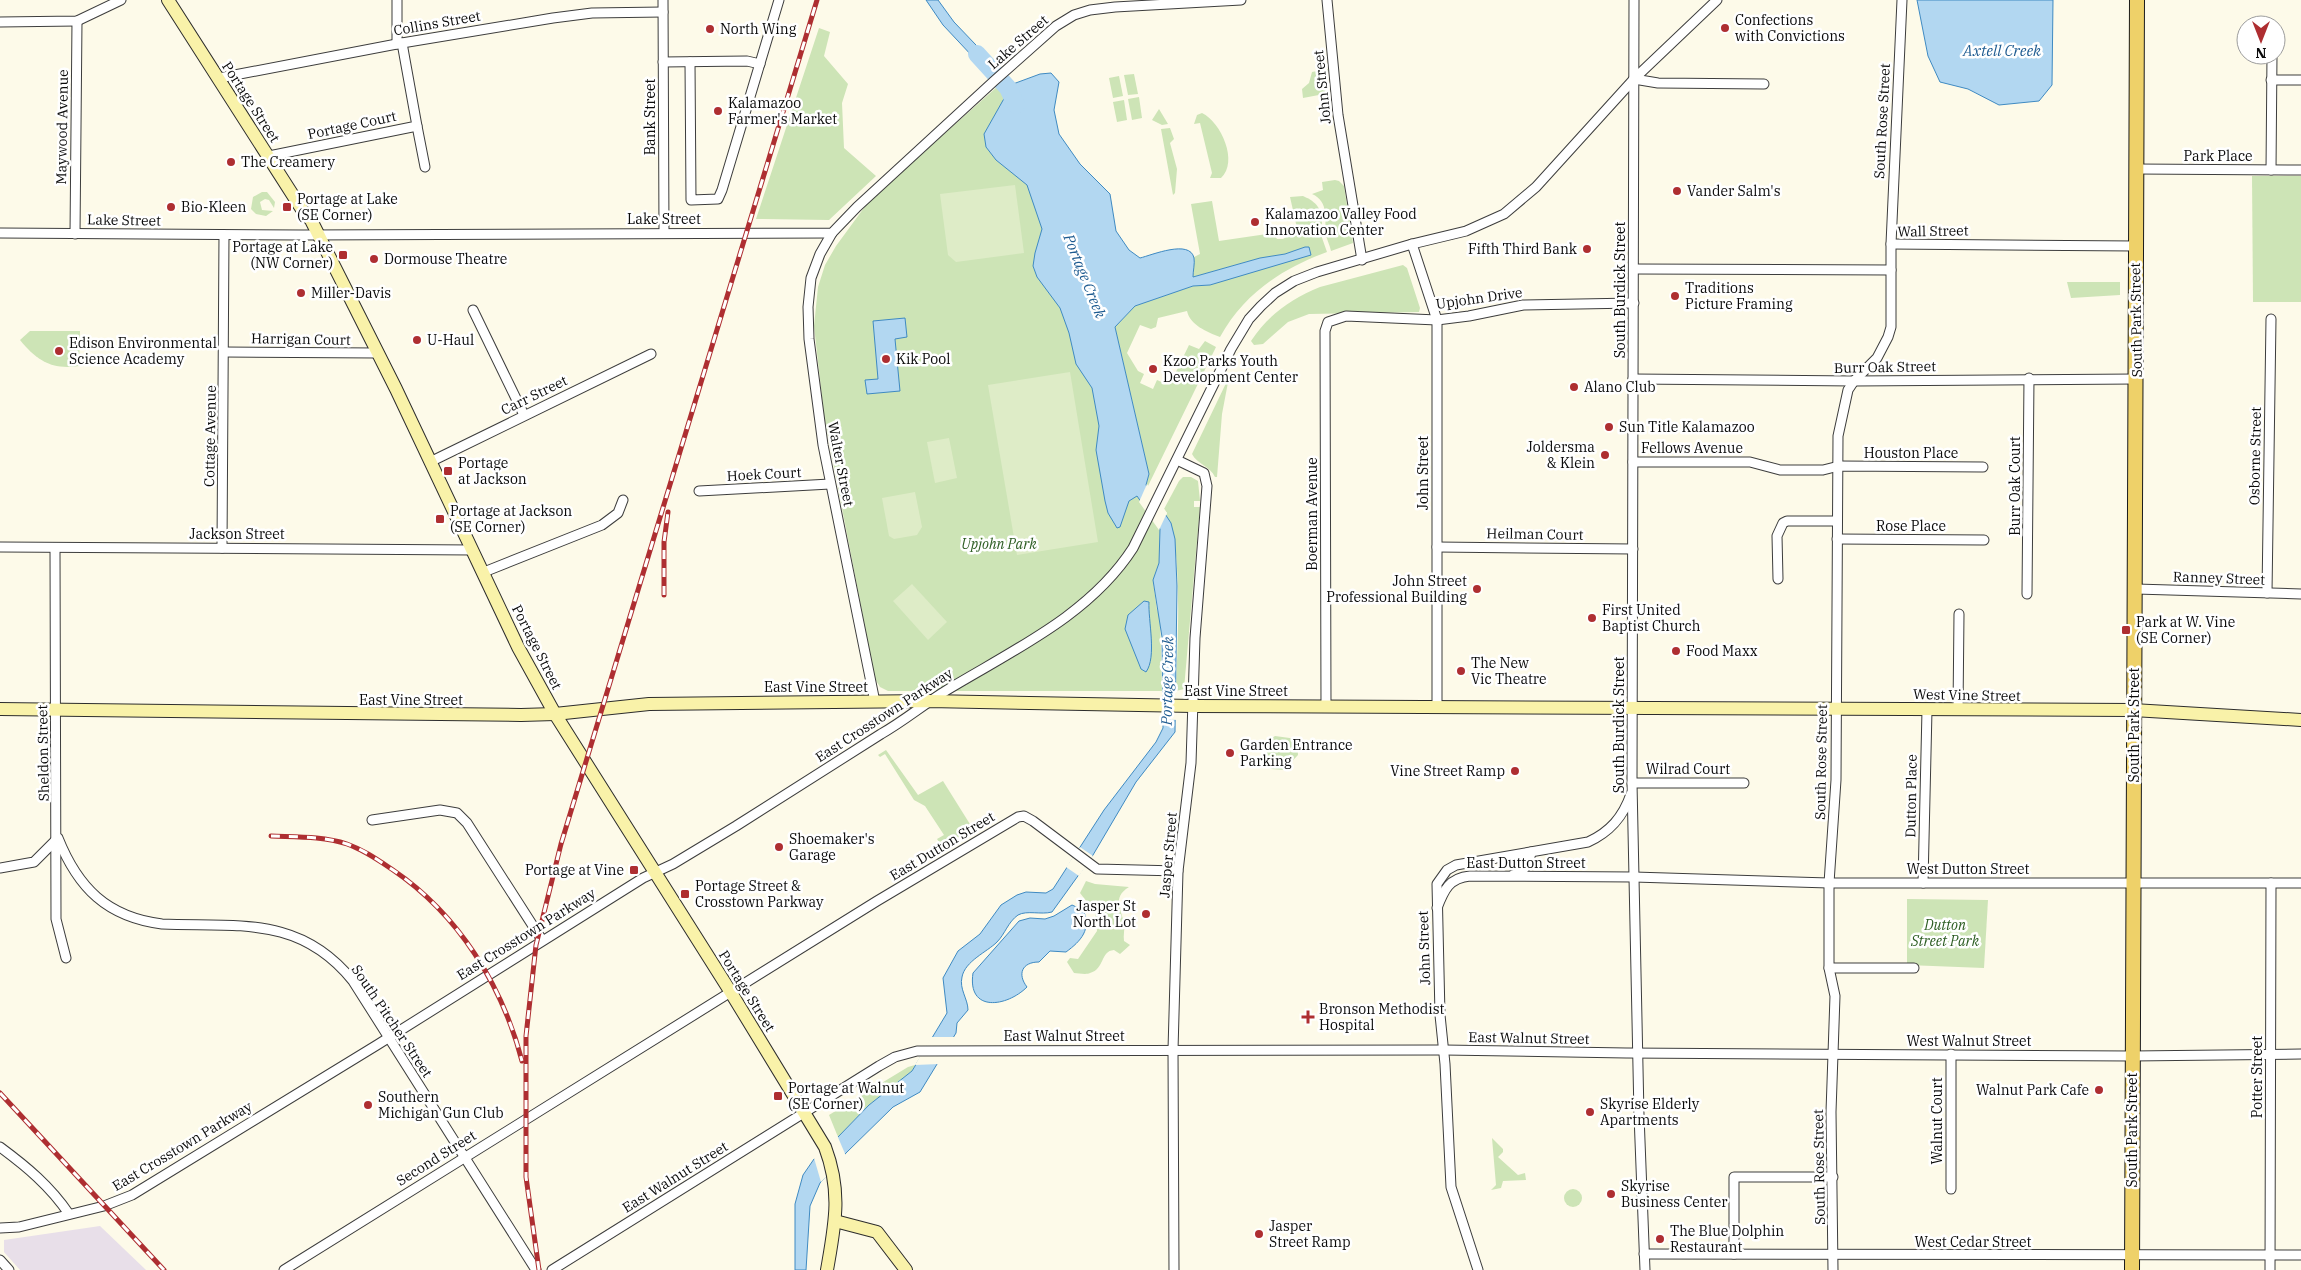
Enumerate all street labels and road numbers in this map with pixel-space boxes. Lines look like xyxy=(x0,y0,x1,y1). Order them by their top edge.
street label: Collins Street xyxy=(392,6,482,40)
street label: Lake Street xyxy=(984,11,1052,73)
street label: John Street xyxy=(1309,49,1335,125)
street label: Portage Street xyxy=(218,58,284,146)
street label: South Rose Street xyxy=(1870,63,1894,179)
street label: Maywood Avenue xyxy=(52,69,72,185)
street label: Bank Street xyxy=(641,79,659,155)
street label: Portage Court xyxy=(306,107,398,143)
street label: Park Place xyxy=(2184,147,2253,165)
street label: Lake Street xyxy=(87,210,161,230)
street label: Lake Street xyxy=(627,210,701,228)
street label: Wall Street xyxy=(1897,221,1969,241)
street label: South Burdick Street xyxy=(1611,222,1629,358)
street label: South Park Street xyxy=(2126,262,2146,378)
street label: Upjohn Drive xyxy=(1435,283,1523,313)
street label: Harrigan Court xyxy=(251,329,351,349)
street label: Burr Oak Street xyxy=(1834,357,1936,377)
street label: Carr Street xyxy=(498,371,570,419)
street label: Cottage Avenue xyxy=(200,385,220,487)
street label: Osborne Street xyxy=(2245,407,2265,505)
street label: Walter Street xyxy=(824,420,858,508)
street label: John Street xyxy=(1414,436,1432,510)
street label: Burr Oak Court xyxy=(2006,436,2024,536)
street label: Fellows Avenue xyxy=(1641,439,1743,457)
street label: Houston Place xyxy=(1864,444,1958,462)
street label: Boerman Avenue xyxy=(1303,457,1321,571)
street label: Hoek Court xyxy=(726,463,802,485)
street label: Rose Place xyxy=(1876,517,1946,535)
street label: Heilman Court xyxy=(1486,524,1584,544)
street label: Jackson Street xyxy=(189,525,285,543)
street label: Ranney Street xyxy=(2172,567,2266,589)
street label: Portage Street xyxy=(508,602,566,692)
street label: South Burdick Street xyxy=(1610,657,1628,793)
street label: East Crosstown Parkway xyxy=(812,664,956,766)
street label: South Park Street xyxy=(2125,668,2143,782)
street label: East Vine Street xyxy=(764,678,868,696)
street label: East Vine Street xyxy=(1184,682,1288,700)
street label: West Vine Street xyxy=(1913,685,2021,705)
street label: East Vine Street xyxy=(359,691,463,709)
street label: Sheldon Street xyxy=(33,704,53,801)
street label: South Rose Street xyxy=(1811,704,1831,820)
street label: Dutton Place xyxy=(1901,754,1921,838)
street label: Wilrad Court xyxy=(1646,760,1730,778)
street label: East Dutton Street xyxy=(886,808,998,884)
street label: Jasper Street xyxy=(1155,811,1181,899)
street label: East Dutton Street xyxy=(1466,854,1586,872)
street label: West Dutton Street xyxy=(1906,860,2030,878)
street label: East Crosstown Parkway xyxy=(453,884,599,984)
street label: John Street xyxy=(1414,910,1434,986)
street label: Portage Street xyxy=(715,947,779,1035)
street label: South Pitcher Street xyxy=(348,961,436,1081)
street label: East Walnut Street xyxy=(1003,1027,1125,1045)
street label: East Walnut Street xyxy=(1468,1028,1590,1048)
street label: West Walnut Street xyxy=(1906,1032,2032,1050)
street label: Potter Street xyxy=(2248,1036,2266,1118)
street label: South Park Street xyxy=(2123,1073,2141,1187)
street label: Walnut Court xyxy=(1928,1077,1946,1165)
street label: East Crosstown Parkway xyxy=(109,1097,256,1195)
street label: South Rose Street xyxy=(1809,1109,1829,1225)
street label: Second Street xyxy=(393,1126,479,1190)
street label: East Walnut Street xyxy=(619,1137,731,1217)
street label: West Cedar Street xyxy=(1915,1233,2031,1251)

